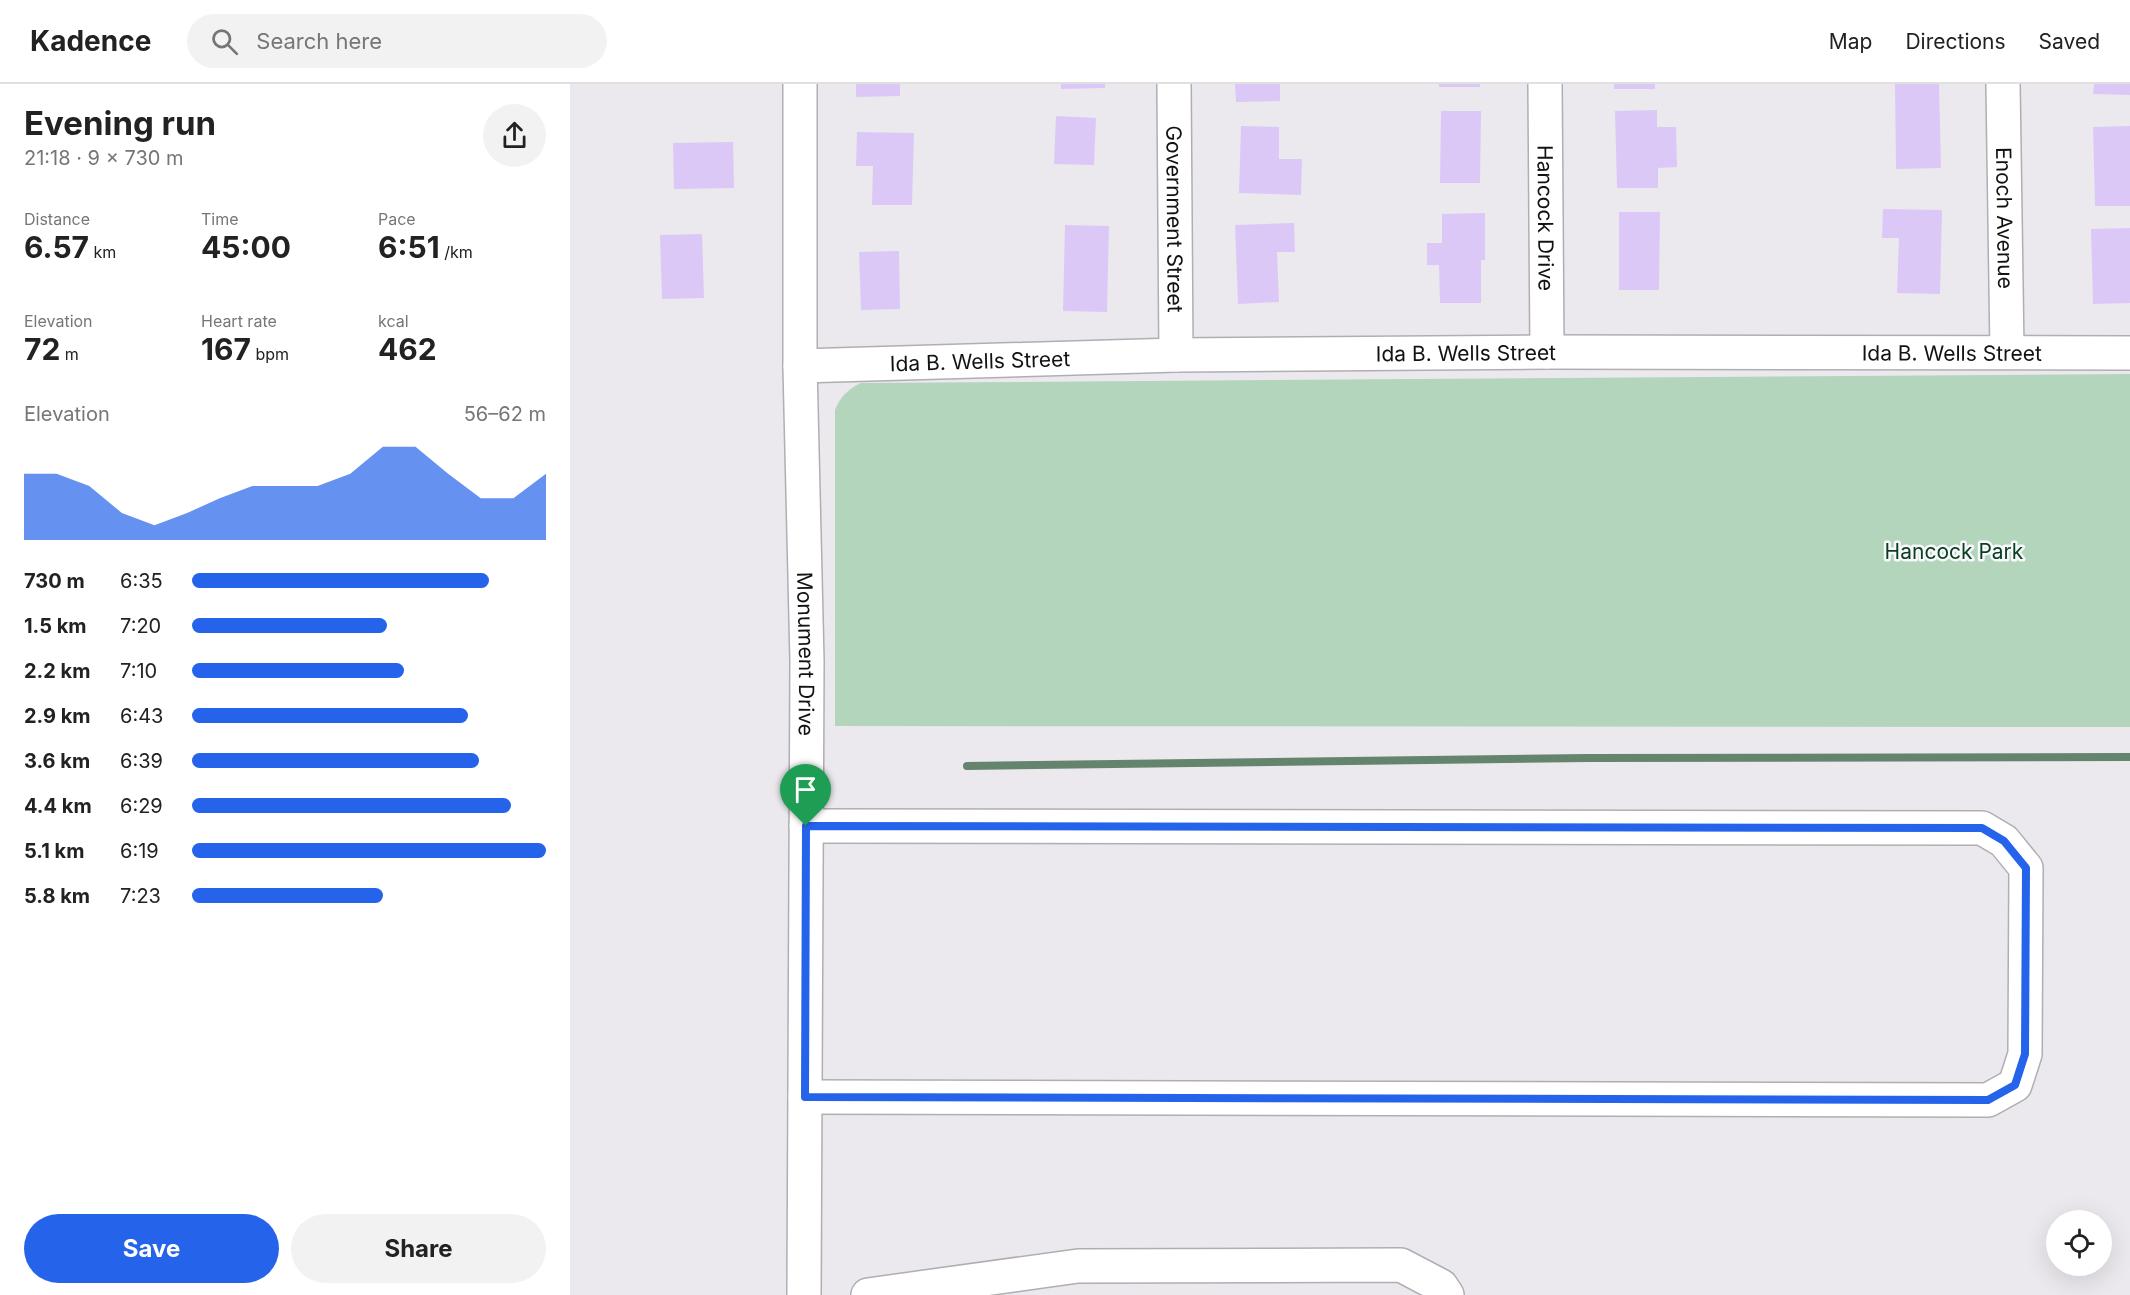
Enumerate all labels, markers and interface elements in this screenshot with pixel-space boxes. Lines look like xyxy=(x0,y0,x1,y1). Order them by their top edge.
search box xyxy=(187,14,607,68)
text: Kadence xyxy=(30,24,151,58)
icon: search xyxy=(208,25,241,58)
text: Search here xyxy=(256,28,382,54)
text: Map xyxy=(1829,29,1872,54)
text: Directions xyxy=(1905,29,2006,54)
text: Saved xyxy=(2039,29,2100,54)
text: Evening run xyxy=(24,103,216,143)
button: share xyxy=(483,104,546,167)
street label: Government Street xyxy=(1162,125,1188,313)
street label: Hancock Drive xyxy=(1533,145,1559,291)
text: 21:18 · 9 × 730 m xyxy=(24,146,184,170)
street label: Enoch Avenue xyxy=(1991,147,2019,289)
text: Distance xyxy=(24,209,90,229)
text: Time xyxy=(201,209,239,229)
text: Pace xyxy=(378,209,416,229)
text: 6.57 xyxy=(24,229,89,265)
text: 45:00 xyxy=(201,229,291,265)
text: 6:51 xyxy=(378,229,440,265)
text: km xyxy=(89,242,116,262)
text: /km xyxy=(440,242,473,262)
text: Elevation xyxy=(24,311,93,331)
text: Heart rate xyxy=(201,311,277,331)
text: kcal xyxy=(378,311,409,331)
text: 72 xyxy=(24,331,60,367)
text: 167 xyxy=(201,331,251,367)
text: 462 xyxy=(378,331,437,367)
street label: Ida B. Wells Street xyxy=(1376,339,1556,366)
street label: Ida B. Wells Street xyxy=(1862,340,2042,365)
text: m xyxy=(60,344,79,364)
text: bpm xyxy=(251,344,289,364)
street label: Ida B. Wells Street xyxy=(889,346,1071,376)
text: Elevation xyxy=(24,402,110,426)
text: 56–62 m xyxy=(464,402,546,426)
park label: Hancock Park xyxy=(1885,539,2024,564)
text: 730 m xyxy=(24,569,85,593)
text: 6:35 xyxy=(120,569,163,593)
street label: Monument Drive xyxy=(792,571,820,736)
text: 1.5 km xyxy=(24,614,87,638)
text: 7:20 xyxy=(120,614,161,638)
text: 2.2 km xyxy=(24,659,90,683)
text: 7:10 xyxy=(120,659,157,683)
text: 2.9 km xyxy=(24,704,91,728)
text: 6:43 xyxy=(120,704,163,728)
text: 3.6 km xyxy=(24,749,90,773)
text: 6:39 xyxy=(120,749,163,773)
pin xyxy=(780,764,831,826)
icon: arrive xyxy=(789,773,822,806)
text: 4.4 km xyxy=(24,794,92,818)
text: 6:29 xyxy=(120,794,163,818)
text: 5.1 km xyxy=(24,839,84,863)
text: 6:19 xyxy=(120,839,159,863)
text: 5.8 km xyxy=(24,884,90,908)
text: 7:23 xyxy=(120,884,161,908)
map controls xyxy=(2046,1210,2112,1276)
button: locate xyxy=(2046,1210,2112,1276)
button: Save xyxy=(24,1214,279,1283)
button: Share xyxy=(291,1214,546,1283)

